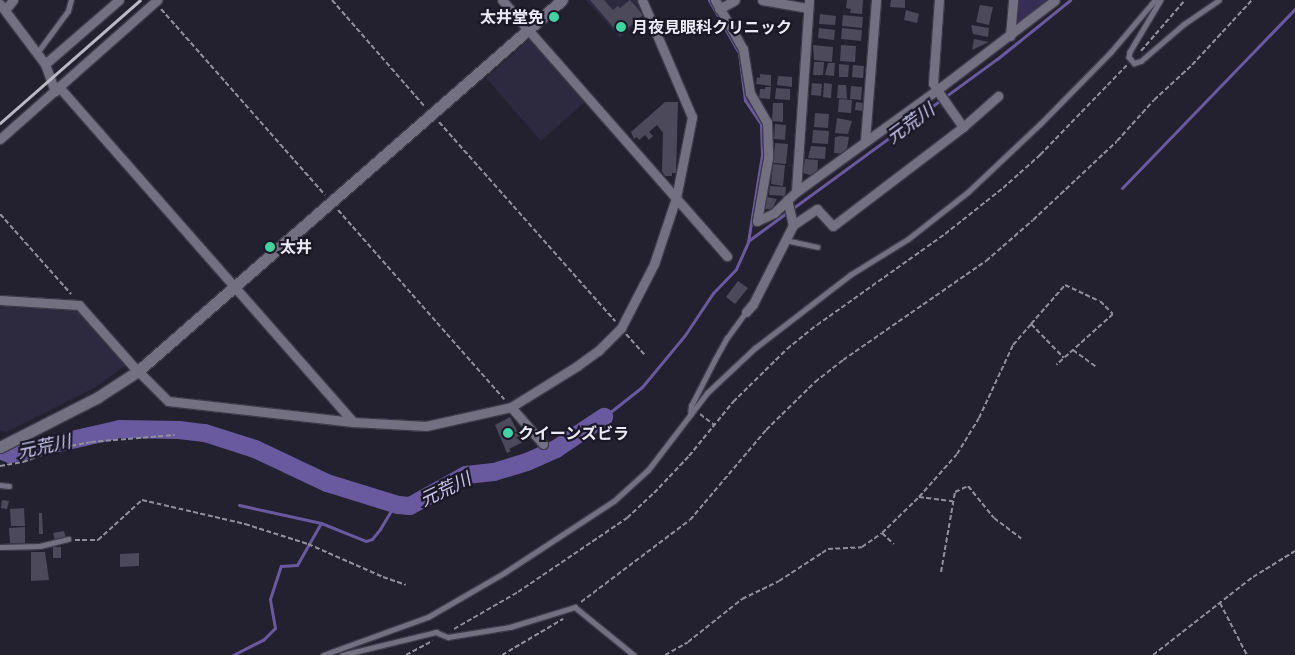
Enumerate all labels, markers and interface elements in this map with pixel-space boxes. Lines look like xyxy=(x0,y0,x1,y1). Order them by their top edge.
place label: 太井堂免 xyxy=(480,7,544,27)
marker: 太井堂免 xyxy=(548,11,560,23)
place label: 月夜見眼科クリニック xyxy=(632,17,792,37)
marker: 月夜見眼科クリニック xyxy=(614,20,628,34)
water label: 元荒川 xyxy=(882,98,938,148)
place label: 太井 xyxy=(280,237,312,257)
marker: 太井 xyxy=(264,241,276,253)
place label: クイーンズビラ xyxy=(518,423,630,443)
marker: クイーンズビラ xyxy=(502,427,514,439)
water label: 元荒川 xyxy=(15,430,73,462)
water label: 元荒川 xyxy=(416,467,474,511)

